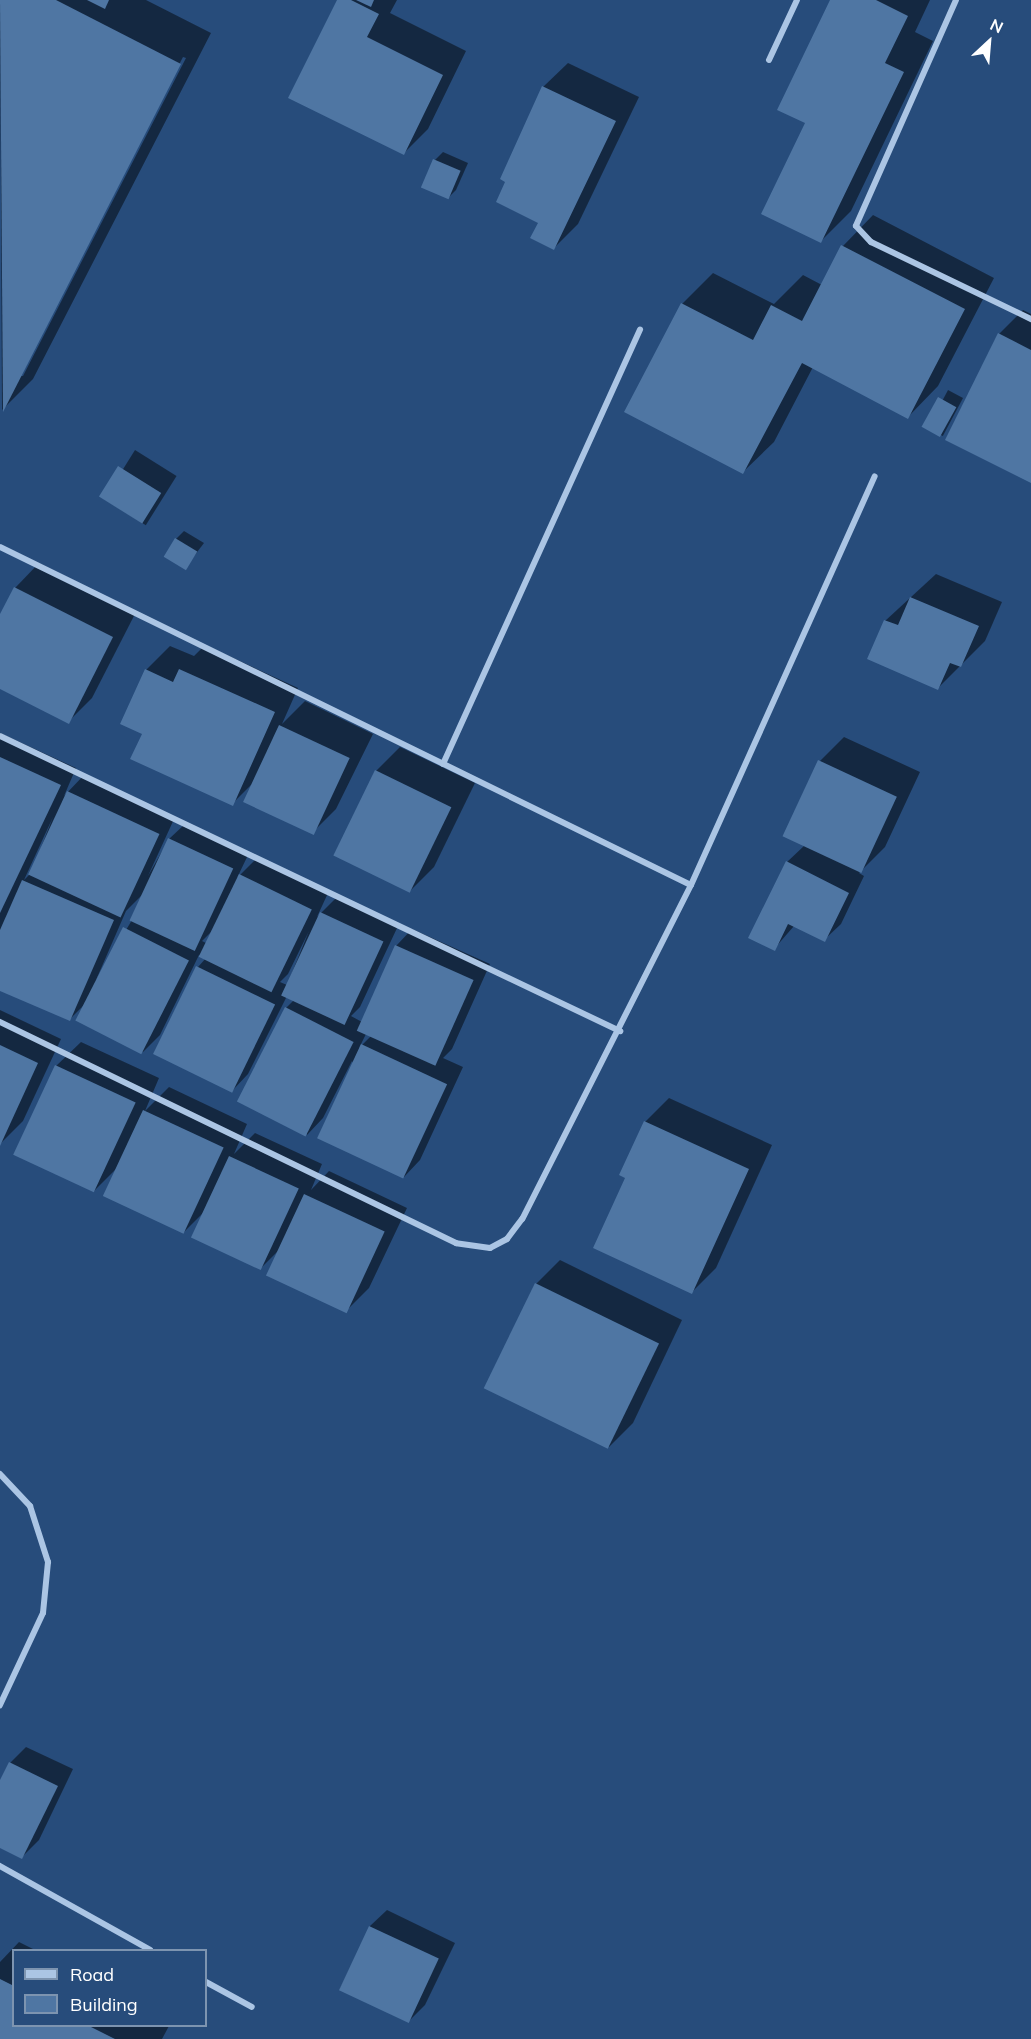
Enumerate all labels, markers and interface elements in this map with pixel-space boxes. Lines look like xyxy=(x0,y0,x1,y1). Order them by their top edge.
north arrow xyxy=(959,12,1019,72)
text: N xyxy=(987,14,1007,37)
legend xyxy=(12,1949,207,2027)
text: Road xyxy=(70,1963,114,1986)
text: Building xyxy=(70,1993,138,2016)

